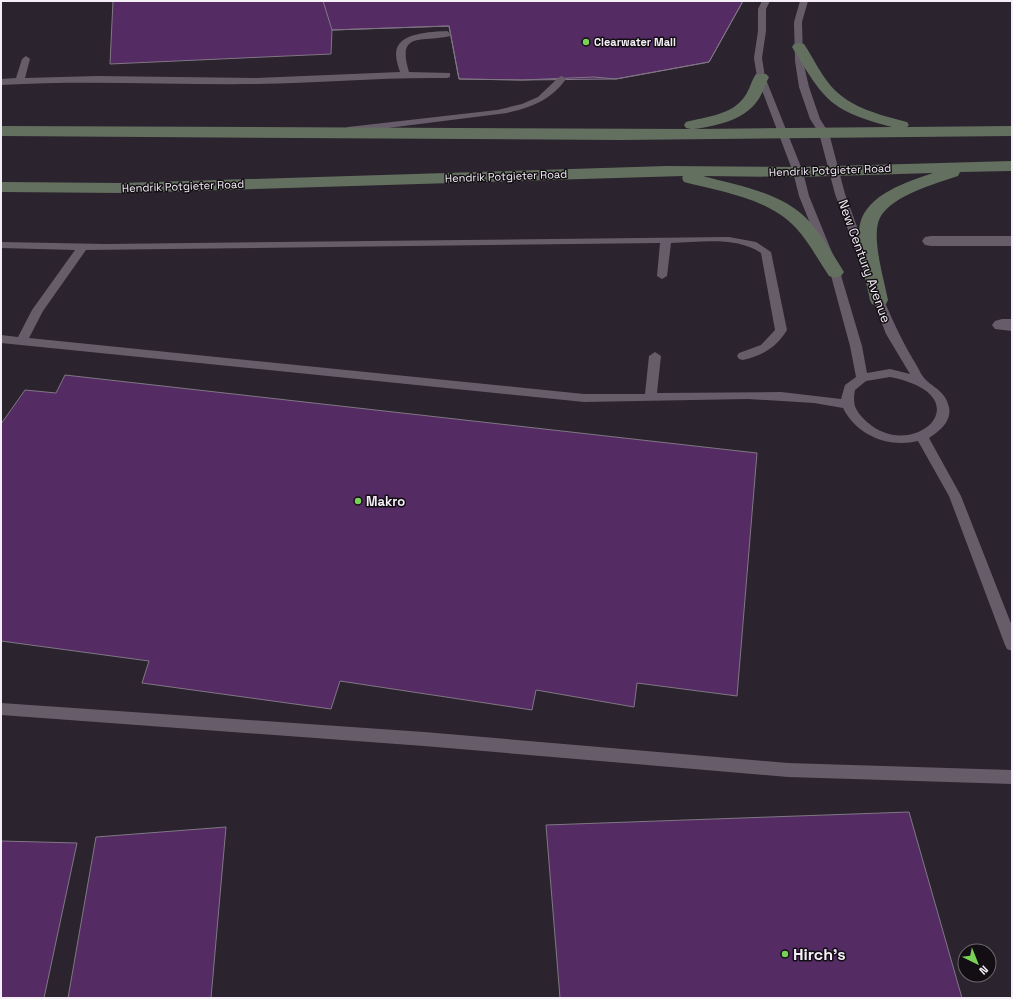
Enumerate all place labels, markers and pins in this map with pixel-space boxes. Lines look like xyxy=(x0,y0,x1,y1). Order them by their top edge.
place label: Clearwater Mall xyxy=(594,35,676,49)
marker: Clearwater Mall xyxy=(581,37,591,47)
place label: Makro xyxy=(366,493,405,510)
marker: Makro xyxy=(353,496,363,506)
place label: Hirch's xyxy=(793,944,846,965)
marker: Hirch's xyxy=(780,949,790,959)

